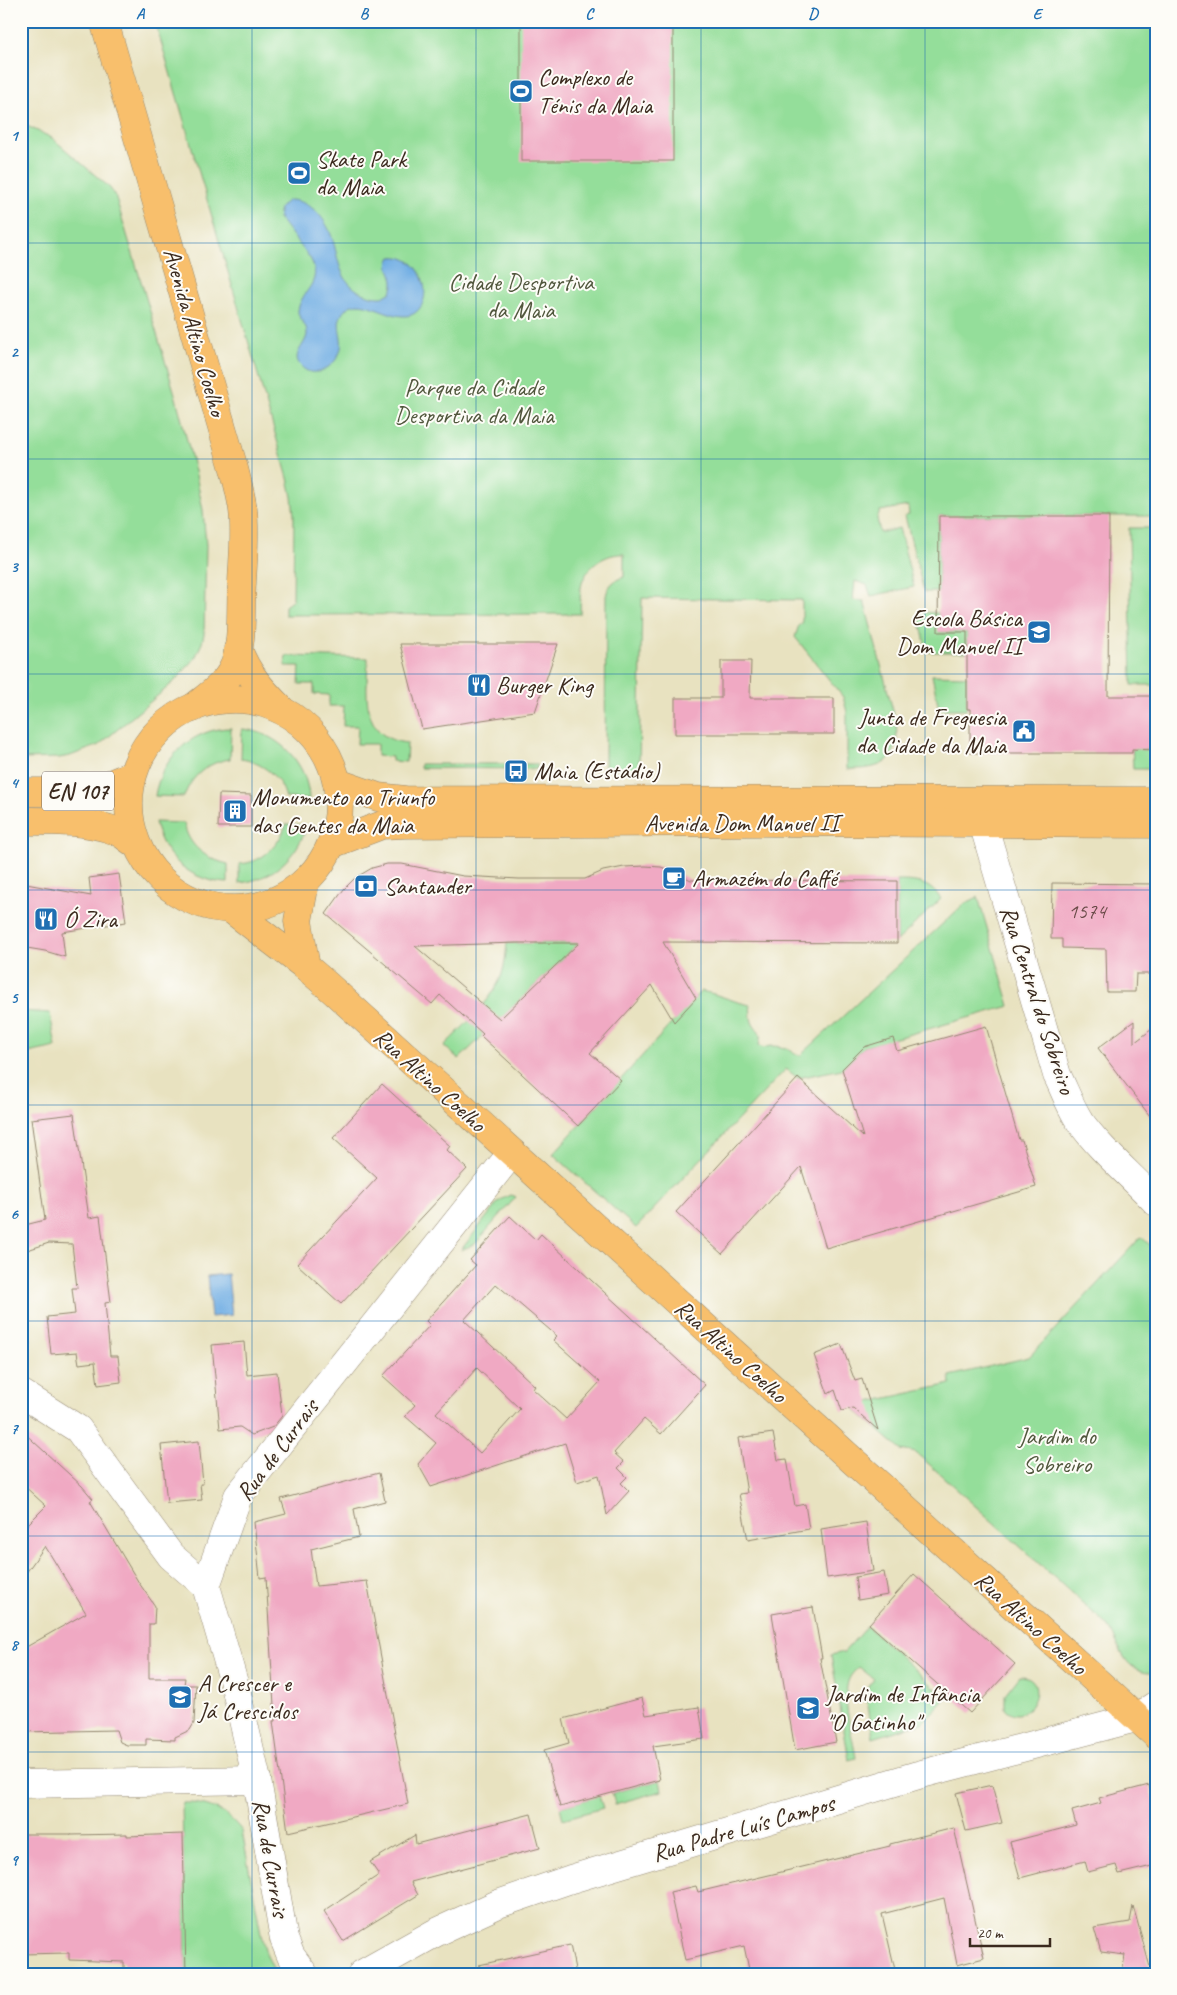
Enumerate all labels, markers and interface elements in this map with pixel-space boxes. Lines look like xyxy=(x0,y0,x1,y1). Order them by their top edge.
text: A xyxy=(136,4,146,24)
text: B xyxy=(360,4,370,24)
text: C xyxy=(585,4,595,24)
text: D xyxy=(808,4,819,24)
text: E xyxy=(1033,4,1044,24)
place label: Complexo de Ténis da Maia xyxy=(538,62,654,120)
sports icon: Complexo de Ténis da Maia xyxy=(508,78,534,104)
text: 1 xyxy=(10,126,19,146)
place label: Skate Park da Maia xyxy=(316,144,408,202)
sports icon: Skate Park da Maia xyxy=(286,160,312,186)
street label: Avenida Altino Coelho xyxy=(157,245,234,422)
park label: Cidade Desportiva da Maia xyxy=(449,267,595,325)
text: 2 xyxy=(10,342,19,362)
park label: Parque da Cidade Desportiva da Maia xyxy=(394,372,555,430)
text: 3 xyxy=(10,557,19,577)
place label: Escola Básica Dom Manuel II xyxy=(896,603,1027,661)
school or university icon: Escola Básica Dom Manuel II xyxy=(1026,619,1052,645)
place label: Burger King xyxy=(496,670,595,700)
restaurant icon: Burger King xyxy=(466,672,492,698)
place label: Junta de Freguesia da Cidade da Maia xyxy=(856,702,1007,760)
public building icon: Junta de Freguesia da Cidade da Maia xyxy=(1011,718,1037,744)
place label: Maia (Estádio) xyxy=(534,756,661,786)
bus stop icon: Maia (Estádio) xyxy=(503,758,529,784)
road number: EN 107 xyxy=(42,771,114,810)
text: 4 xyxy=(10,773,19,793)
place label: Monumento ao Triunfo das Gentes da Maia xyxy=(252,782,436,840)
building icon: Monumento ao Triunfo das Gentes da Maia xyxy=(222,798,248,824)
street label: Avenida Dom Manuel II xyxy=(645,808,844,838)
place label: Armazém do Caffé xyxy=(692,863,841,893)
cafe icon: Armazém do Caffé xyxy=(661,865,687,891)
place label: Santander xyxy=(384,871,473,901)
bank icon: Santander xyxy=(353,873,379,899)
house number: 1574 xyxy=(1068,898,1108,924)
street label: Rua Central do Sobreiro xyxy=(993,902,1083,1099)
place label: Ó Zira xyxy=(64,904,118,934)
restaurant icon: Ó Zira xyxy=(33,906,59,932)
text: 5 xyxy=(11,988,20,1008)
street label: Rua Altino Coelho xyxy=(368,1022,494,1139)
text: 6 xyxy=(10,1204,19,1224)
street label: Rua Altino Coelho xyxy=(669,1293,795,1410)
street label: Rua de Currais xyxy=(229,1391,326,1507)
text: 7 xyxy=(10,1419,19,1439)
park label: Jardim do Sobreiro xyxy=(1017,1421,1097,1479)
street label: Rua Altino Coelho xyxy=(969,1565,1095,1682)
text: 8 xyxy=(10,1635,19,1655)
place label: A Crescer e Já Crescidos xyxy=(197,1668,299,1726)
place label: Jardim de Infância "O Gatinho" xyxy=(825,1679,981,1737)
school or university icon: A Crescer e Já Crescidos xyxy=(167,1684,193,1710)
school or university icon: Jardim de Infância "O Gatinho" xyxy=(795,1695,821,1721)
street label: Rua Padre Luís Campos xyxy=(649,1787,840,1868)
street label: Rua de Currais xyxy=(246,1797,297,1922)
text: 9 xyxy=(10,1850,19,1870)
scale bar xyxy=(970,1915,1050,1947)
text: 20 m xyxy=(977,1924,1004,1943)

